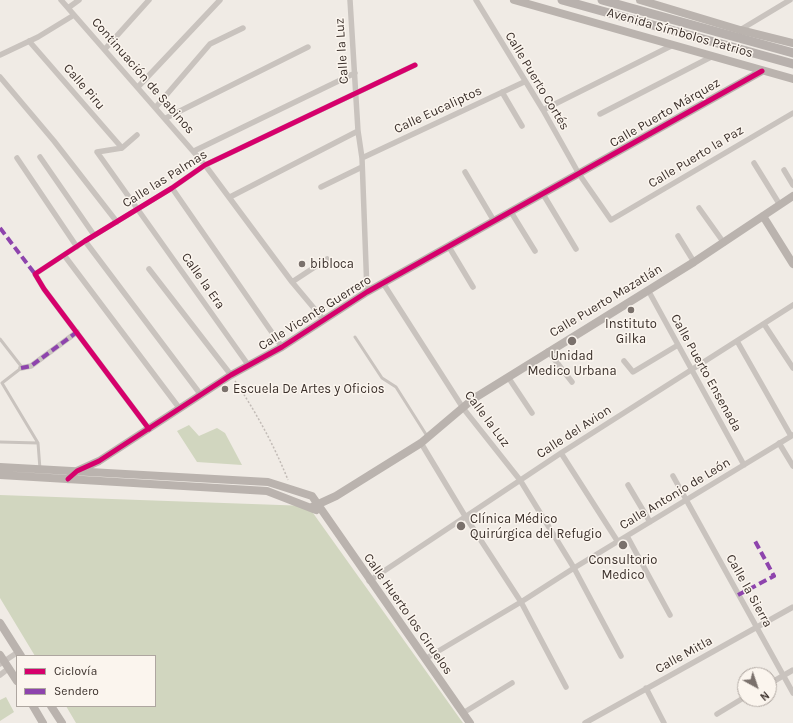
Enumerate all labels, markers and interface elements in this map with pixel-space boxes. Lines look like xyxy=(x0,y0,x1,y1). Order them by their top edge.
street label: Avenida Símbolos Patrios xyxy=(605,5,755,61)
street label: Continuación de Sabinos xyxy=(88,15,198,137)
street label: Calle la Luz xyxy=(332,17,352,85)
street label: Calle Puerto Cortés xyxy=(502,29,572,133)
street label: Calle Piru xyxy=(60,61,108,113)
street label: Calle Puerto Márquez xyxy=(607,75,723,151)
street label: Calle Eucaliptos xyxy=(392,83,484,137)
street label: Calle Puerto la Paz xyxy=(646,122,746,192)
street label: Calle las Palmas xyxy=(120,147,210,211)
street label: Calle la Era xyxy=(178,250,228,312)
place label: bibloca xyxy=(310,256,354,272)
marker: bibloca xyxy=(297,259,307,269)
street label: Calle Puerto Mazatlán xyxy=(547,261,665,341)
street label: Calle Vicente Guerrero xyxy=(256,272,374,354)
marker: Instituto Gilka xyxy=(626,305,636,315)
street label: Calle Puerto Ensenada xyxy=(667,311,745,435)
place label: Instituto Gilka xyxy=(605,316,657,347)
marker: Unidad Medico Urbana xyxy=(566,335,578,347)
place label: Unidad Medico Urbana xyxy=(527,348,617,379)
place label: Escuela De Artes y Oficios xyxy=(233,381,385,397)
marker: Escuela De Artes y Oficios xyxy=(220,384,230,394)
street label: Calle la Luz xyxy=(461,388,513,450)
street label: Calle del Avion xyxy=(534,402,614,462)
street label: Calle Antonio de León xyxy=(617,455,733,533)
place label: Clínica Médico Quirúrgica del Refugio xyxy=(470,511,602,542)
marker: Clínica Médico Quirúrgica del Refugio xyxy=(455,520,467,532)
marker: Consultorio Medico xyxy=(617,539,629,551)
street label: Calle Huerto los Ciruelos xyxy=(360,550,456,678)
place label: Consultorio Medico xyxy=(589,552,657,583)
street label: Calle la Sierra xyxy=(723,552,775,630)
street label: Calle Mitla xyxy=(653,633,715,677)
legend xyxy=(16,655,156,707)
text: Ciclovía xyxy=(54,664,97,678)
north arrow xyxy=(737,667,777,707)
text: Sendero xyxy=(54,684,99,698)
text: N xyxy=(757,688,772,703)

